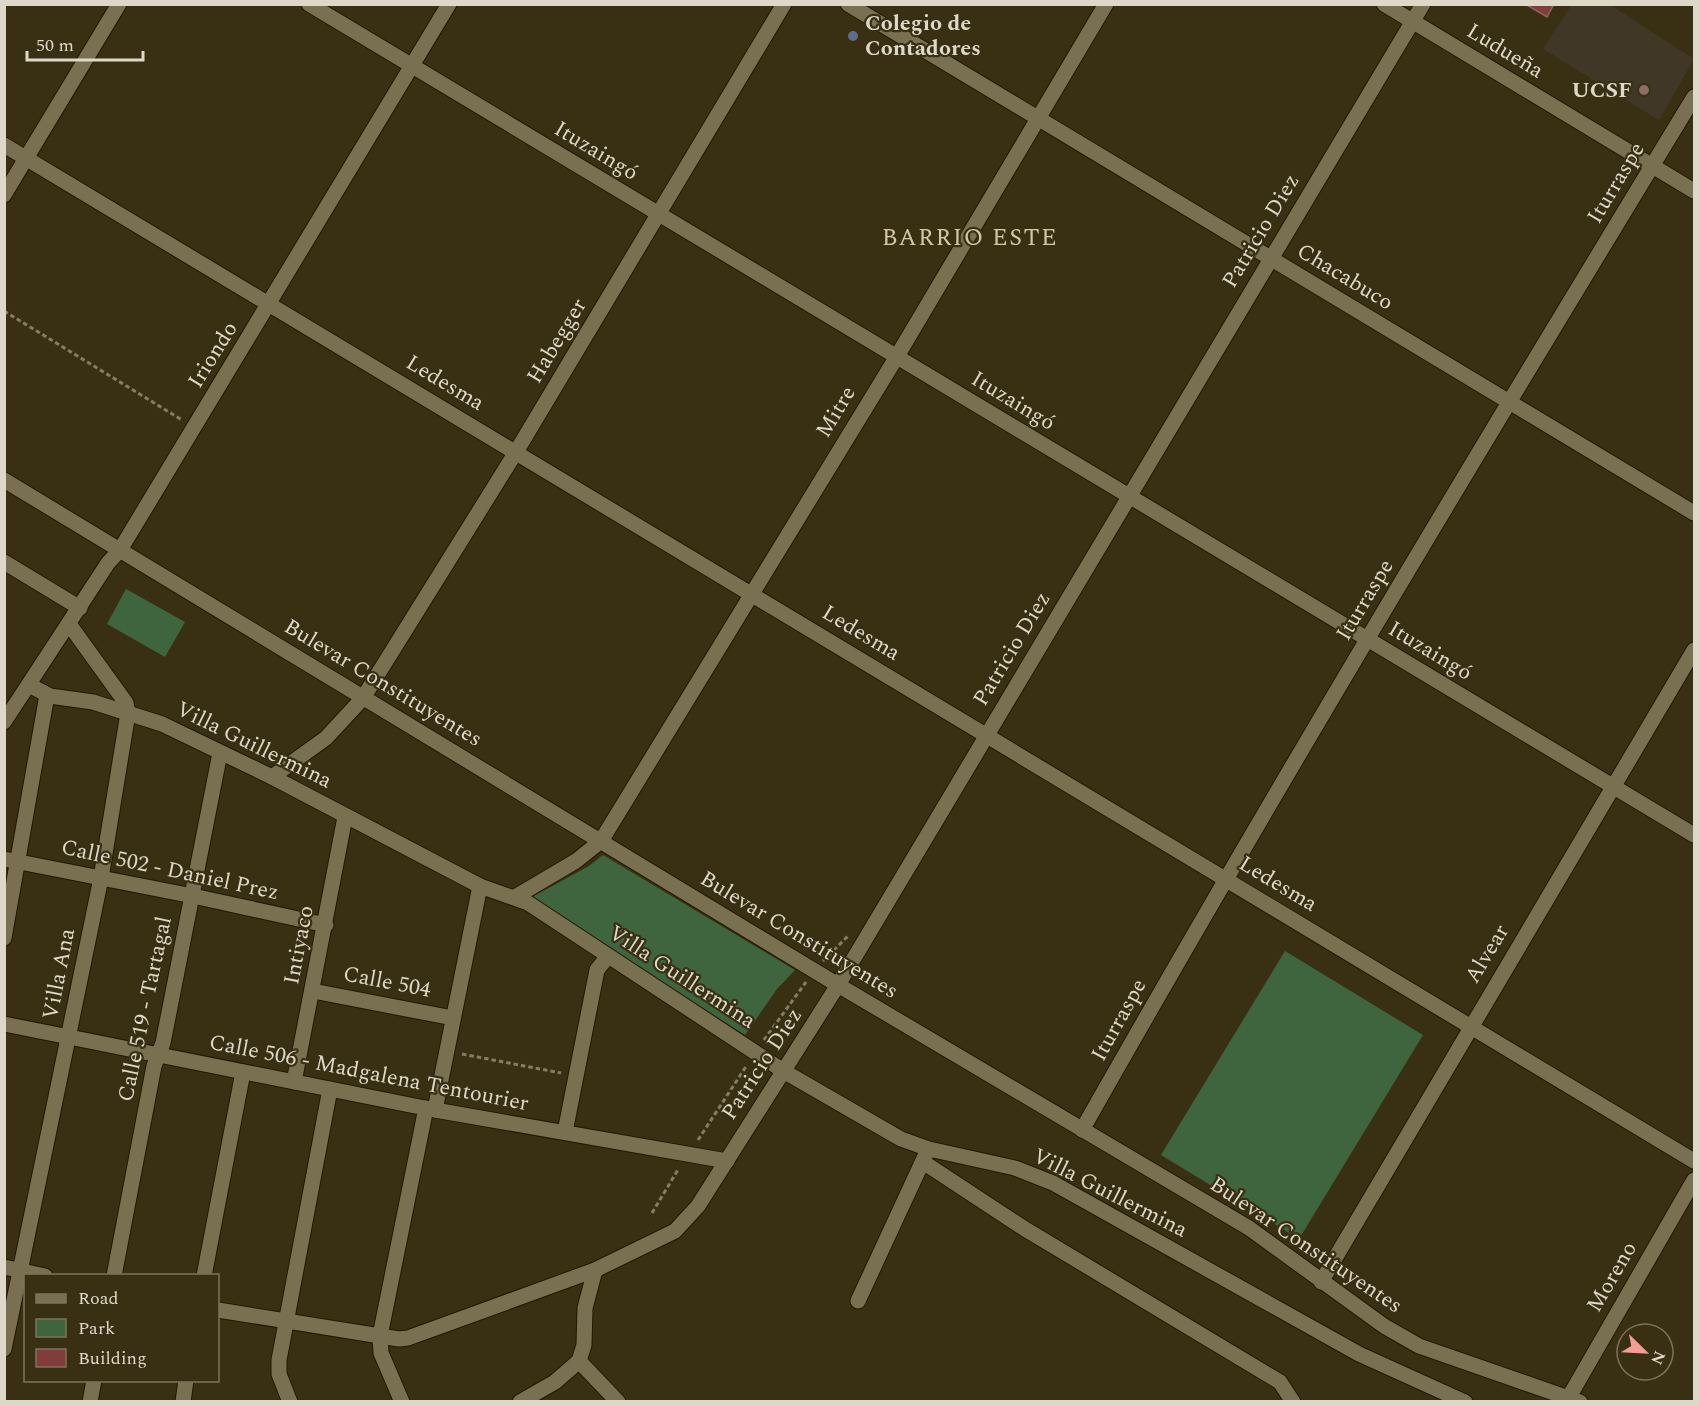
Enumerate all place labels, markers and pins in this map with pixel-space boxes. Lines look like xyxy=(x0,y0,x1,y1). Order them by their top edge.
place label: Colegio de Contadores xyxy=(865,7,981,65)
marker: Colegio de Contadores xyxy=(846,29,860,43)
place label: UCSF xyxy=(1571,74,1632,107)
marker: UCSF xyxy=(1637,83,1651,97)

